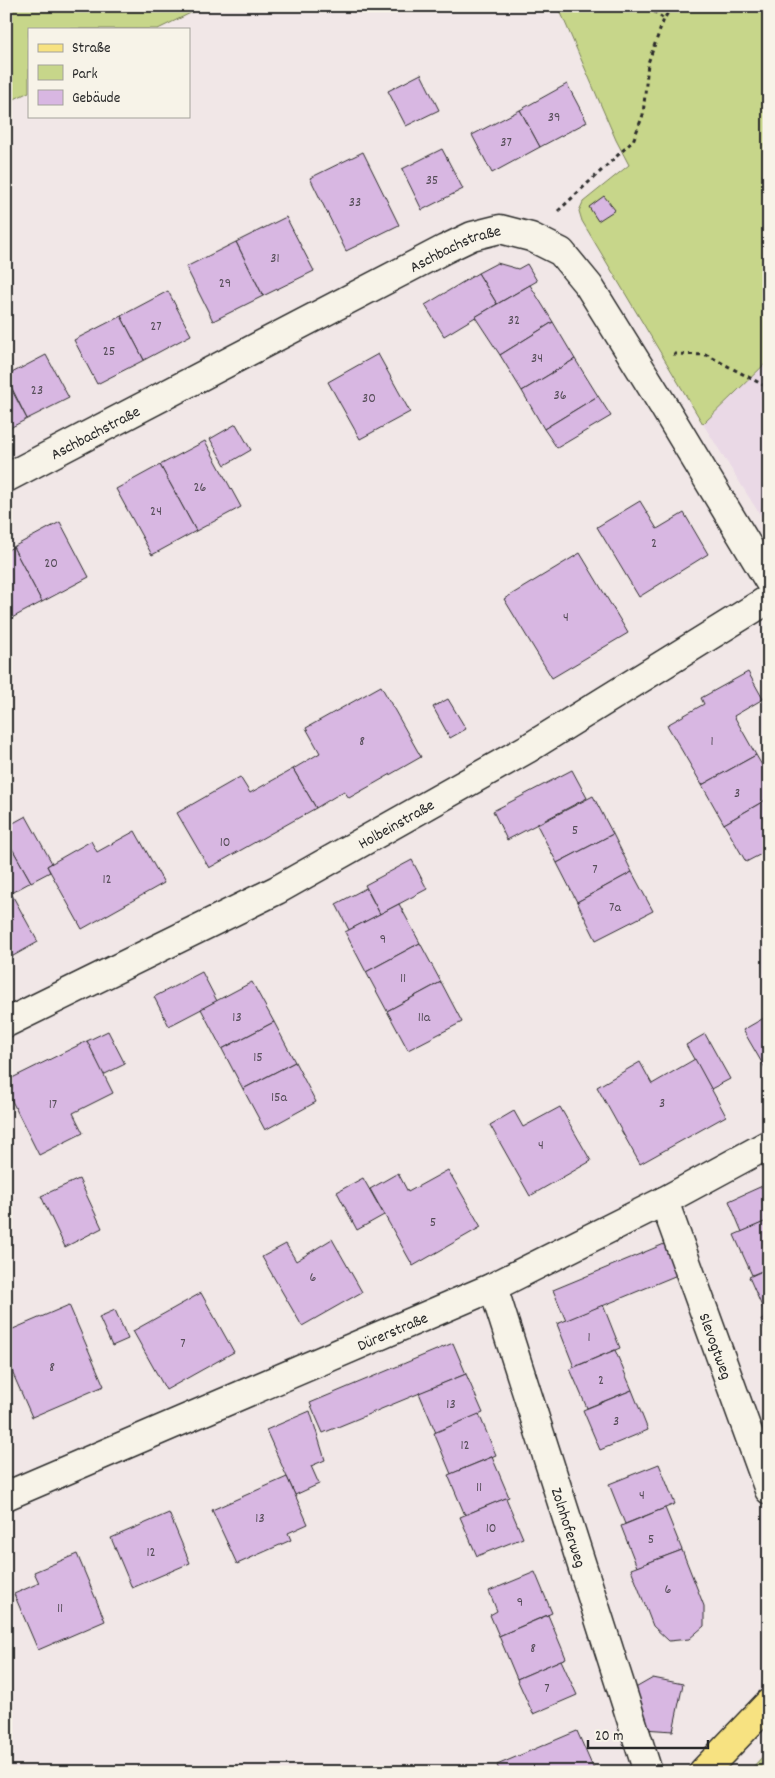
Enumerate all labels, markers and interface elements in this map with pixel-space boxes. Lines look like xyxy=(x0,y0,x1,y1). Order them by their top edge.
legend xyxy=(28,28,190,118)
text: Straße xyxy=(72,38,111,60)
text: Park xyxy=(72,64,98,86)
text: Gebäude xyxy=(72,88,121,110)
house number: 39 xyxy=(548,108,560,128)
house number: 37 xyxy=(500,133,512,153)
house number: 35 xyxy=(426,171,438,191)
house number: 33 xyxy=(349,193,361,213)
street label: Aschbachstraße xyxy=(406,220,504,280)
house number: 31 xyxy=(270,249,280,269)
house number: 29 xyxy=(219,274,231,294)
house number: 32 xyxy=(508,311,520,331)
house number: 27 xyxy=(150,317,162,337)
house number: 25 xyxy=(103,342,115,362)
house number: 34 xyxy=(531,349,543,369)
house number: 23 xyxy=(31,381,43,401)
house number: 36 xyxy=(553,386,567,406)
house number: 30 xyxy=(362,389,376,409)
street label: Aschbachstraße xyxy=(47,401,145,467)
house number: 26 xyxy=(194,478,207,498)
house number: 24 xyxy=(150,502,162,522)
house number: 2 xyxy=(651,534,657,554)
house number: 20 xyxy=(44,554,58,574)
house number: 4 xyxy=(563,608,569,628)
house number: 8 xyxy=(359,732,365,752)
house number: 1 xyxy=(710,732,714,752)
house number: 3 xyxy=(734,784,740,804)
street label: Holbeinstraße xyxy=(354,795,439,856)
house number: 5 xyxy=(572,821,578,841)
house number: 10 xyxy=(220,833,230,853)
house number: 7 xyxy=(592,860,598,880)
house number: 12 xyxy=(102,870,112,890)
house number: 7a xyxy=(609,898,621,918)
house number: 9 xyxy=(380,930,386,950)
house number: 11 xyxy=(400,969,406,989)
house number: 13 xyxy=(232,1008,242,1028)
house number: 11a xyxy=(418,1008,431,1028)
house number: 15 xyxy=(253,1048,263,1068)
house number: 15a xyxy=(271,1088,287,1108)
house number: 3 xyxy=(659,1094,665,1114)
house number: 17 xyxy=(49,1095,57,1115)
house number: 4 xyxy=(538,1136,544,1156)
house number: 5 xyxy=(430,1213,436,1233)
house number: 6 xyxy=(310,1268,317,1288)
street label: Dürerstraße xyxy=(354,1307,432,1358)
street label: Slevogtweg xyxy=(692,1310,737,1383)
house number: 1 xyxy=(587,1328,591,1348)
house number: 7 xyxy=(180,1334,186,1354)
house number: 8 xyxy=(49,1358,55,1378)
house number: 2 xyxy=(598,1371,604,1391)
house number: 13 xyxy=(446,1395,456,1415)
house number: 3 xyxy=(613,1412,619,1432)
house number: 12 xyxy=(460,1436,470,1456)
house number: 11 xyxy=(476,1478,482,1498)
street label: Zolnhoferweg xyxy=(544,1485,591,1571)
house number: 4 xyxy=(639,1486,645,1506)
house number: 13 xyxy=(255,1509,265,1529)
house number: 10 xyxy=(486,1519,496,1539)
house number: 5 xyxy=(648,1530,654,1550)
house number: 12 xyxy=(146,1543,156,1563)
house number: 6 xyxy=(665,1580,672,1600)
house number: 9 xyxy=(517,1593,523,1613)
house number: 11 xyxy=(57,1599,63,1619)
house number: 8 xyxy=(530,1639,536,1659)
house number: 7 xyxy=(544,1679,550,1699)
scale bar xyxy=(588,1718,708,1750)
text: 20 m xyxy=(595,1726,623,1748)

